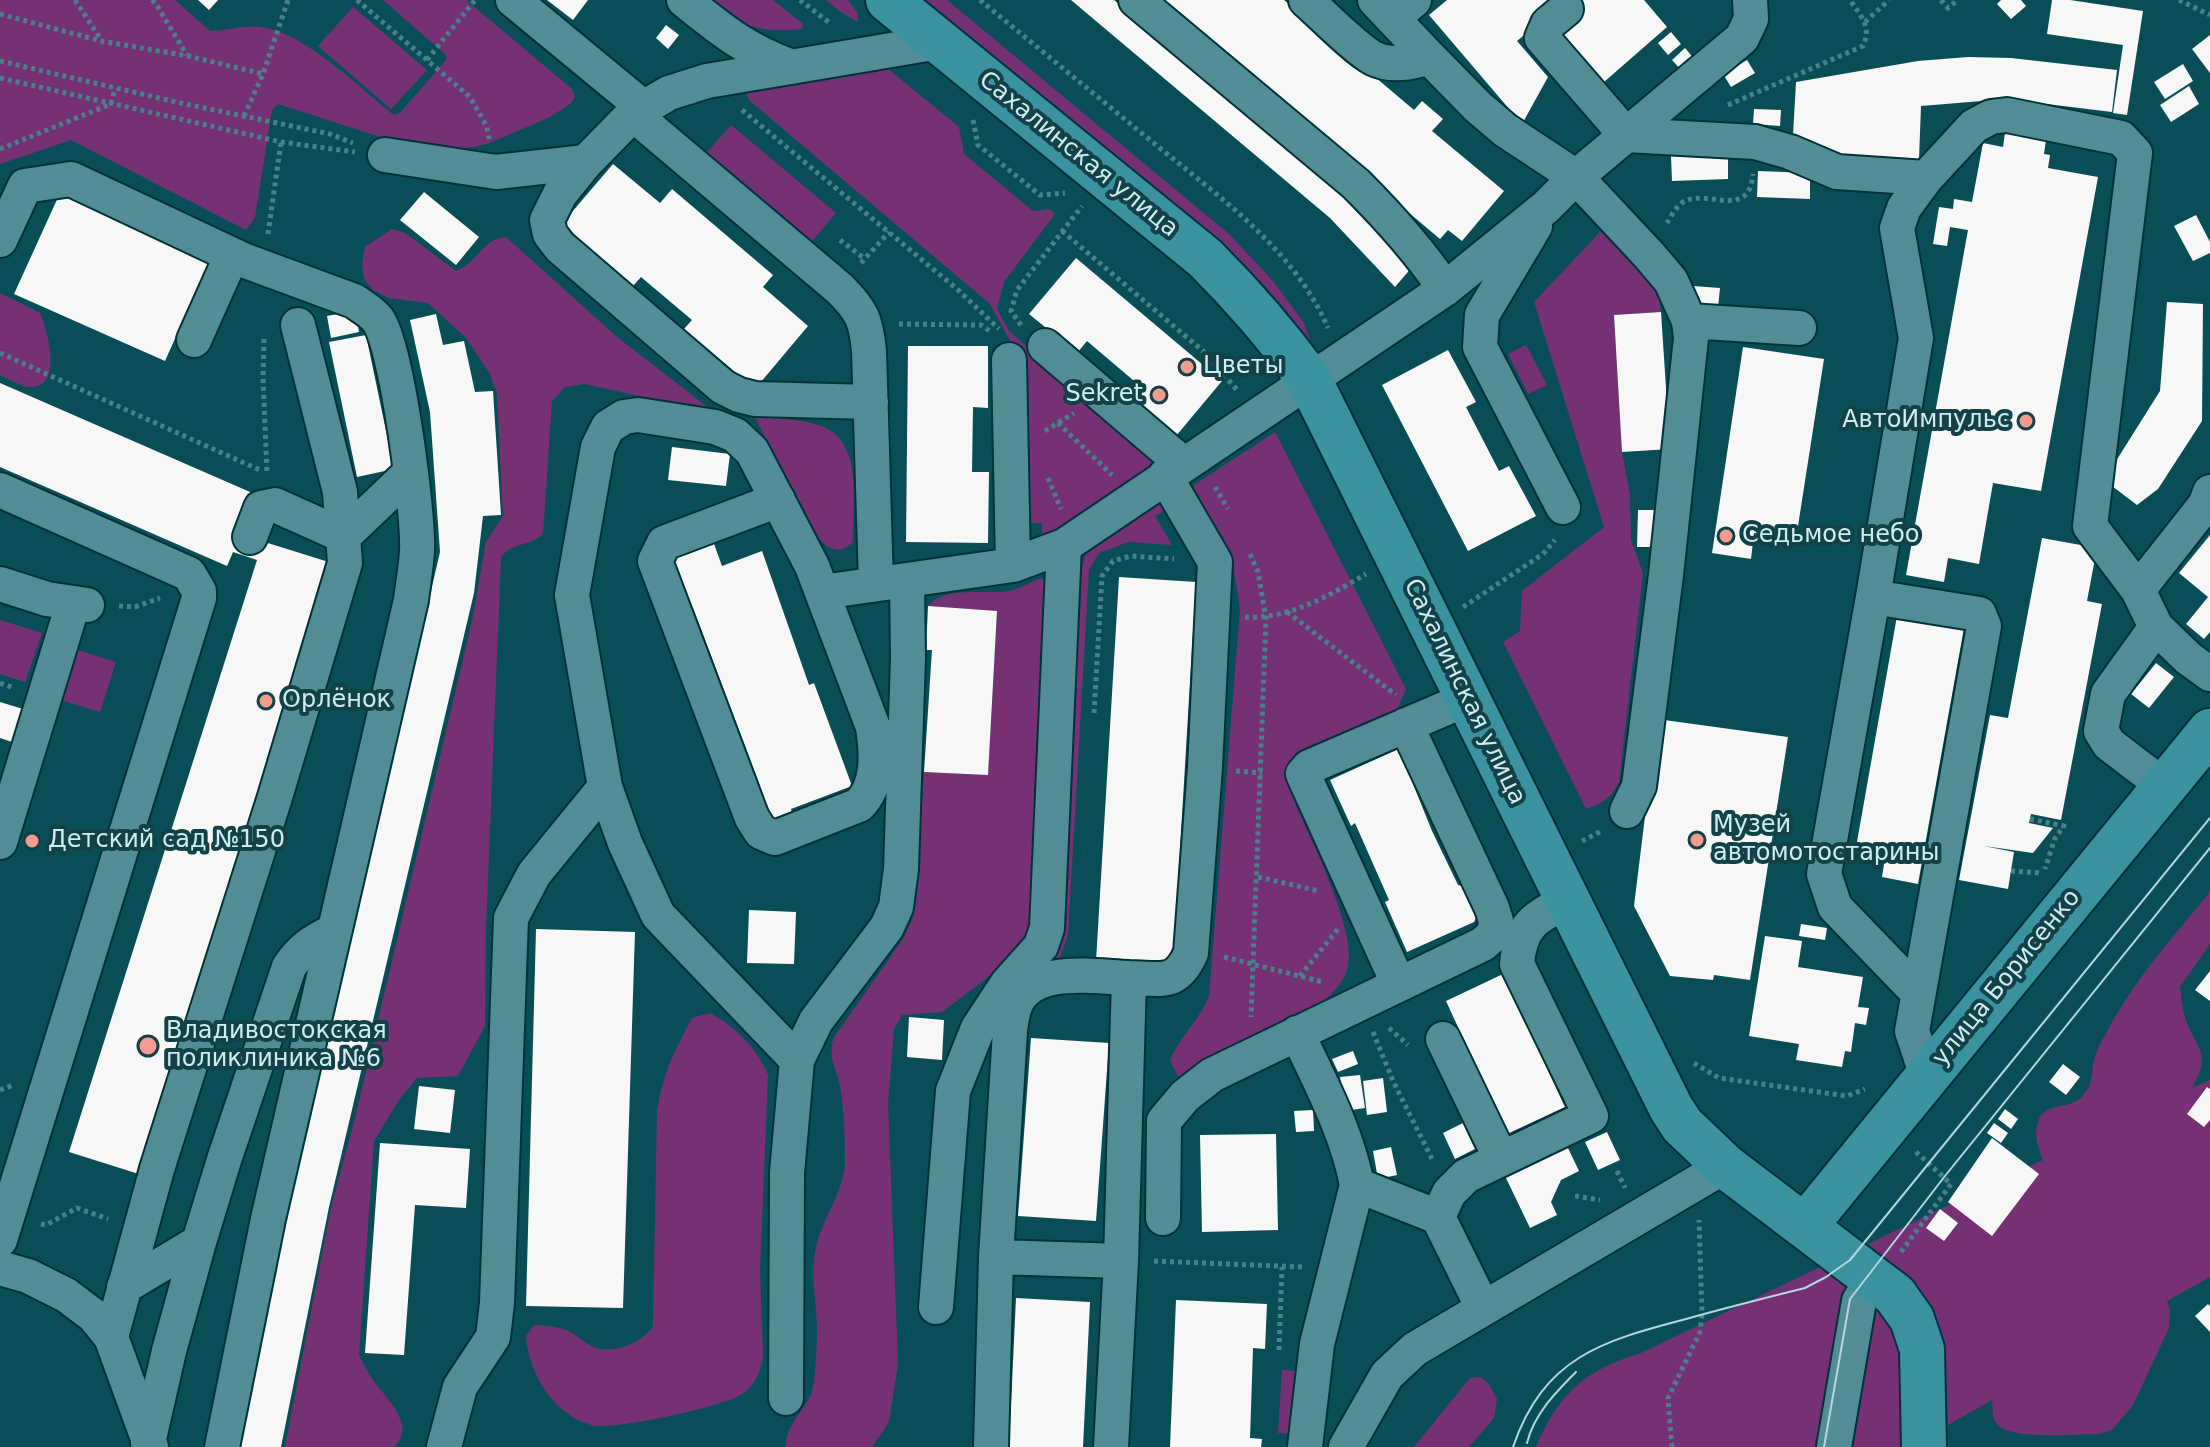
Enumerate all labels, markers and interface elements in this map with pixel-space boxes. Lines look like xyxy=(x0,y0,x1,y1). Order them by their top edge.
street label: Сахалинская улица xyxy=(973,66,1183,244)
place label: Цветы xyxy=(1203,353,1283,381)
marker: Цветы xyxy=(1178,358,1196,376)
place label: Sekret xyxy=(1066,381,1143,409)
marker: Sekret xyxy=(1150,386,1168,404)
place label: АвтоИмпульс xyxy=(1842,407,2010,435)
marker: АвтоИмпульс xyxy=(2017,412,2035,430)
place label: Седьмое небо xyxy=(1742,522,1919,550)
marker: Седьмое небо xyxy=(1717,527,1735,545)
street label: Сахалинская улица xyxy=(1397,574,1531,810)
place label: Орлёнок xyxy=(282,687,391,715)
marker: Орлёнок xyxy=(257,692,275,710)
place label: Музей автомотостарины xyxy=(1713,812,1939,868)
place label: Детский сад №150 xyxy=(48,827,285,855)
marker: Музей автомотостарины xyxy=(1688,831,1706,849)
marker: Детский сад №150 xyxy=(23,832,41,850)
street label: улица Борисенко xyxy=(1927,884,2087,1072)
place label: Владивостокская поликлиника №6 xyxy=(166,1018,387,1074)
marker: Владивостокская поликлиника №6 xyxy=(137,1035,159,1057)

